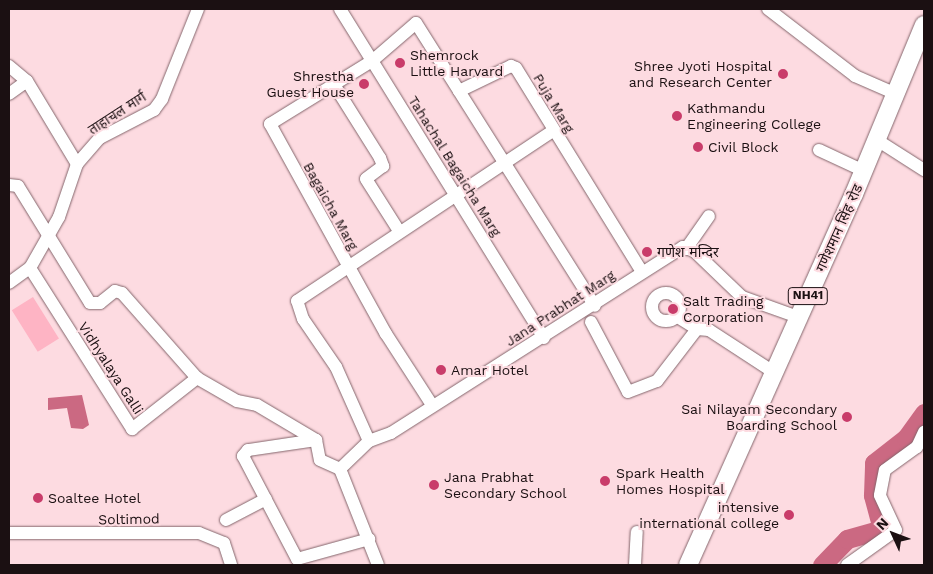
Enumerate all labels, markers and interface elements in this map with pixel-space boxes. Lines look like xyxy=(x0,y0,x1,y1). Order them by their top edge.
place label: Shemrock Little Harvard xyxy=(410,47,503,80)
marker: Shemrock Little Harvard xyxy=(394,57,406,69)
place label: Shree Jyoti Hospital and Research Center xyxy=(629,58,772,90)
marker: Shree Jyoti Hospital and Research Center xyxy=(776,67,790,81)
place label: Shrestha Guest House xyxy=(266,68,354,100)
street label: Puja Marg xyxy=(530,70,578,136)
marker: Shrestha Guest House xyxy=(358,78,370,90)
street label: ताहाचल मार्ग xyxy=(85,88,149,138)
street label: Tahachal Bagaicha Marg xyxy=(405,92,505,240)
place label: Kathmandu Engineering College xyxy=(687,100,821,132)
marker: Kathmandu Engineering College xyxy=(671,110,683,122)
place label: Civil Block xyxy=(708,139,779,155)
marker: Civil Block xyxy=(692,141,704,153)
street label: Bagaicha Marg xyxy=(300,159,362,253)
street label: गणेशमान सिंह रोड xyxy=(812,182,866,274)
place label: गणेश मन्दिर xyxy=(657,244,719,260)
marker: गणेश मन्दिर xyxy=(641,246,653,258)
street label: Jana Prabhat Marg xyxy=(502,266,618,350)
road number: NH41 xyxy=(787,286,829,306)
place label: Salt Trading Corporation xyxy=(683,293,764,326)
marker: Salt Trading Corporation xyxy=(667,303,679,315)
street label: Vidhyalaya Galli xyxy=(75,319,147,417)
place label: Amar Hotel xyxy=(451,362,529,378)
marker: Amar Hotel xyxy=(435,364,447,376)
place label: Sai Nilayam Secondary Boarding School xyxy=(681,401,837,434)
marker: Sai Nilayam Secondary Boarding School xyxy=(841,411,853,423)
place label: Spark Health Homes Hospital xyxy=(616,465,725,498)
place label: Jana Prabhat Secondary School xyxy=(444,469,567,502)
marker: Spark Health Homes Hospital xyxy=(598,474,612,488)
marker: Jana Prabhat Secondary School xyxy=(428,479,440,491)
place label: Soaltee Hotel xyxy=(48,490,141,506)
marker: Soaltee Hotel xyxy=(32,492,44,504)
place label: intensive international college xyxy=(639,499,779,532)
marker: intensive international college xyxy=(783,509,795,521)
north arrow xyxy=(868,509,918,559)
street label: Soltimod xyxy=(98,510,160,528)
text: N xyxy=(873,515,891,533)

